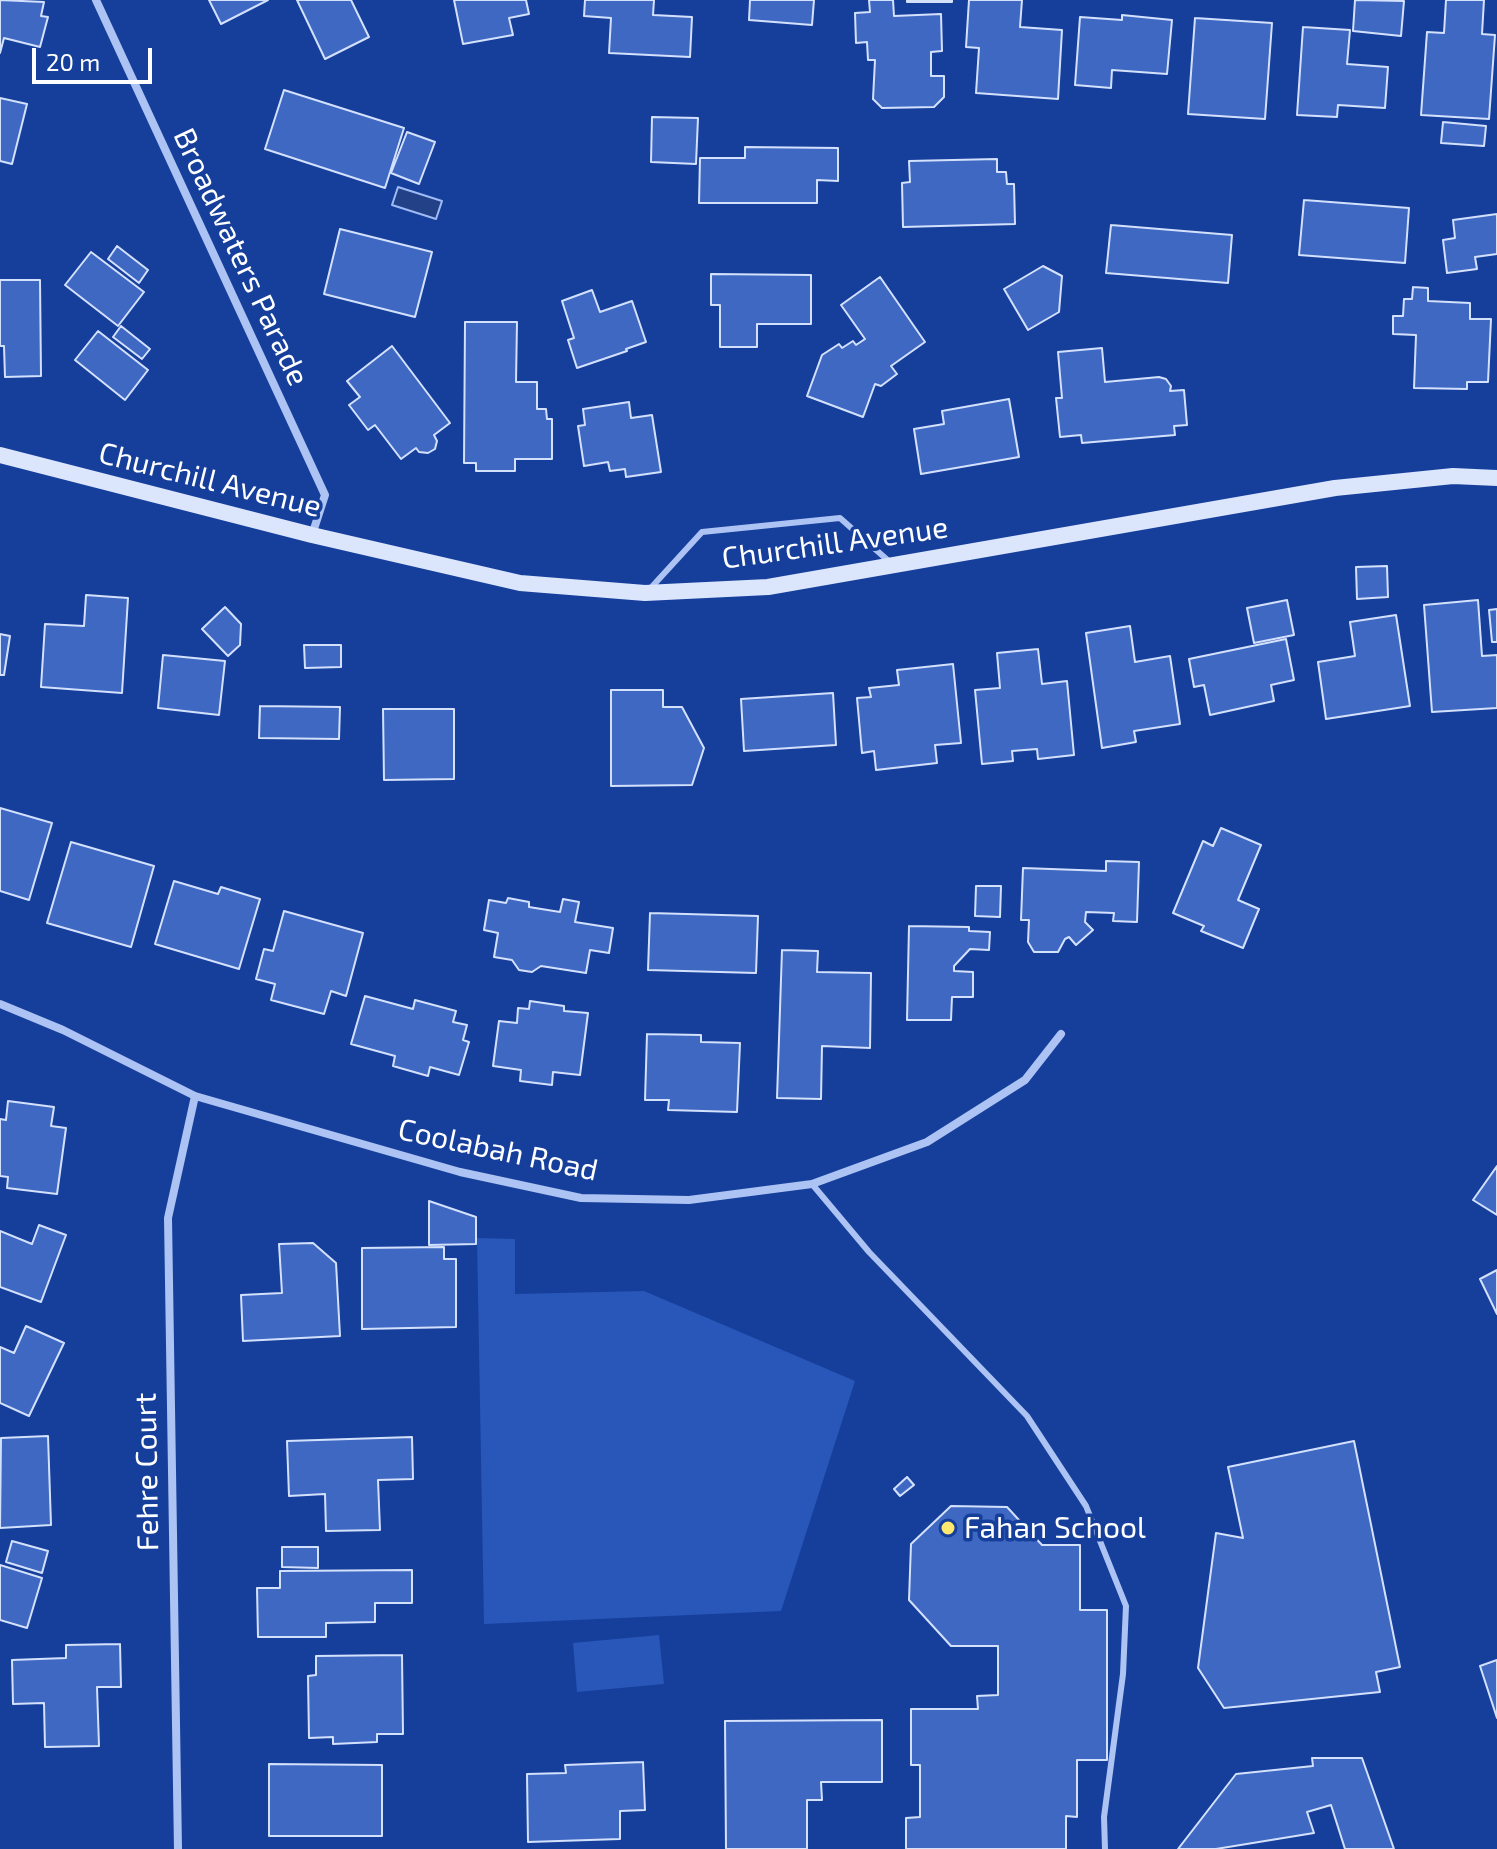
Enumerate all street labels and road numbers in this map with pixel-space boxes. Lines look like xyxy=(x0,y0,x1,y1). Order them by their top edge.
street label: Broadwaters Parade xyxy=(166,123,316,391)
street label: Churchill Avenue xyxy=(95,435,325,525)
street label: Churchill Avenue xyxy=(720,509,950,577)
street label: Coolabah Road xyxy=(395,1111,601,1189)
street label: Fehre Court xyxy=(128,1393,166,1551)

